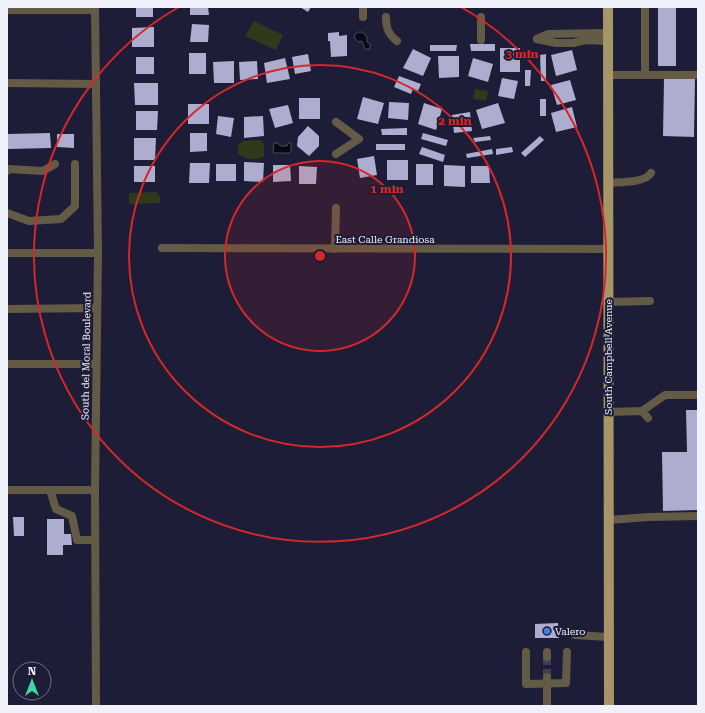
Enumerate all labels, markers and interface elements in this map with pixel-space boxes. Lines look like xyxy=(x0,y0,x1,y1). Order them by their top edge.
text: 3 min xyxy=(505,47,539,61)
text: 2 min xyxy=(438,114,472,128)
text: 1 min xyxy=(370,182,404,196)
street label: East Calle Grandiosa xyxy=(335,234,435,245)
centre of rings xyxy=(313,249,327,263)
street label: South del Moral Boulevard xyxy=(79,291,93,420)
street label: South Campbell Avenue xyxy=(603,298,614,415)
marker: Valero xyxy=(542,626,552,636)
place label: Valero xyxy=(555,626,586,637)
north arrow xyxy=(12,661,52,701)
text: N xyxy=(28,665,37,678)

